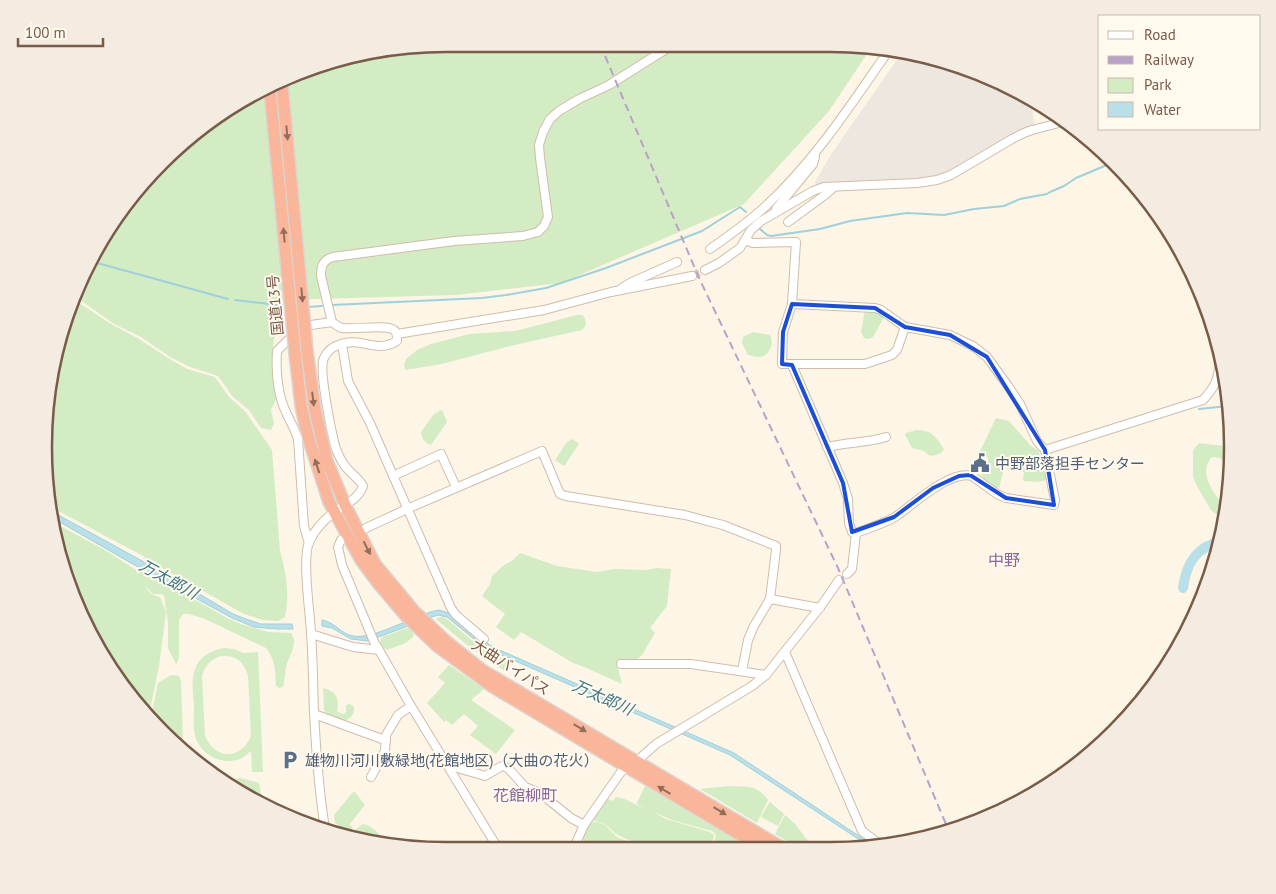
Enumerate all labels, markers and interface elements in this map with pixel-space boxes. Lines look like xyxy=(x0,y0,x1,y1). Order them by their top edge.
scale bar xyxy=(18,15,102,47)
legend xyxy=(1098,15,1261,130)
text: 100 m xyxy=(25,23,66,42)
text: Road xyxy=(1144,25,1176,44)
text: Railway xyxy=(1144,50,1194,69)
text: Park xyxy=(1144,75,1172,94)
text: Water xyxy=(1144,100,1181,119)
one-way arrow xyxy=(283,126,291,142)
one-way arrow xyxy=(280,227,288,243)
street label: 国道13号 xyxy=(263,274,287,336)
one-way arrow xyxy=(298,288,306,304)
one-way arrow xyxy=(310,392,318,408)
public building icon: 中野部落担手センター xyxy=(969,452,991,474)
place label: 中野部落担手センター xyxy=(995,454,1145,473)
one-way arrow xyxy=(313,459,321,474)
one-way arrow xyxy=(363,541,371,556)
district label: 中野 xyxy=(988,550,1020,570)
water label: 万太郎川 xyxy=(136,555,204,604)
street label: 大曲バイパス xyxy=(468,635,554,699)
water label: 万太郎川 xyxy=(570,675,638,720)
one-way arrow xyxy=(574,723,587,732)
parking icon: 雄物川河川敷緑地(花館地区)（大曲の花火） xyxy=(279,749,301,771)
place label: 雄物川河川敷緑地(花館地区)（大曲の花火） xyxy=(305,751,598,770)
district label: 花館柳町 xyxy=(493,785,557,805)
one-way arrow xyxy=(658,785,671,794)
one-way arrow xyxy=(713,806,726,815)

